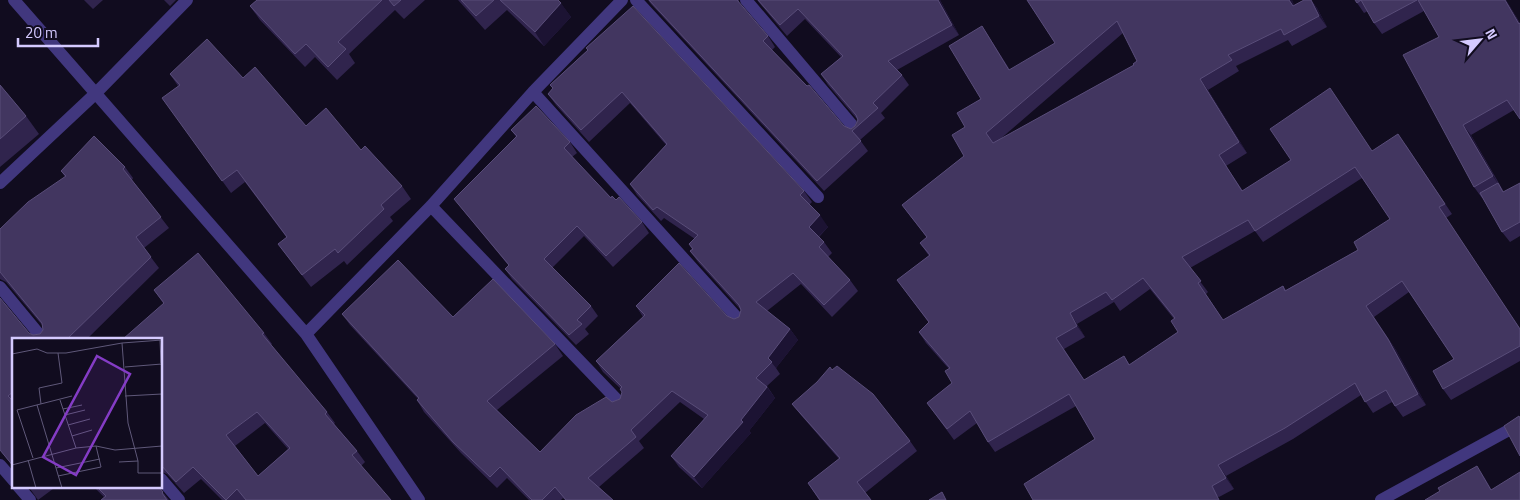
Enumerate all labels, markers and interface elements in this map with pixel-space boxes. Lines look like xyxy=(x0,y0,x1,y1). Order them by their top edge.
scale bar xyxy=(18,15,98,47)
north arrow xyxy=(1455,15,1505,65)
text: 20 m xyxy=(25,21,58,44)
text: N xyxy=(1480,24,1503,43)
inset map xyxy=(12,338,162,488)

